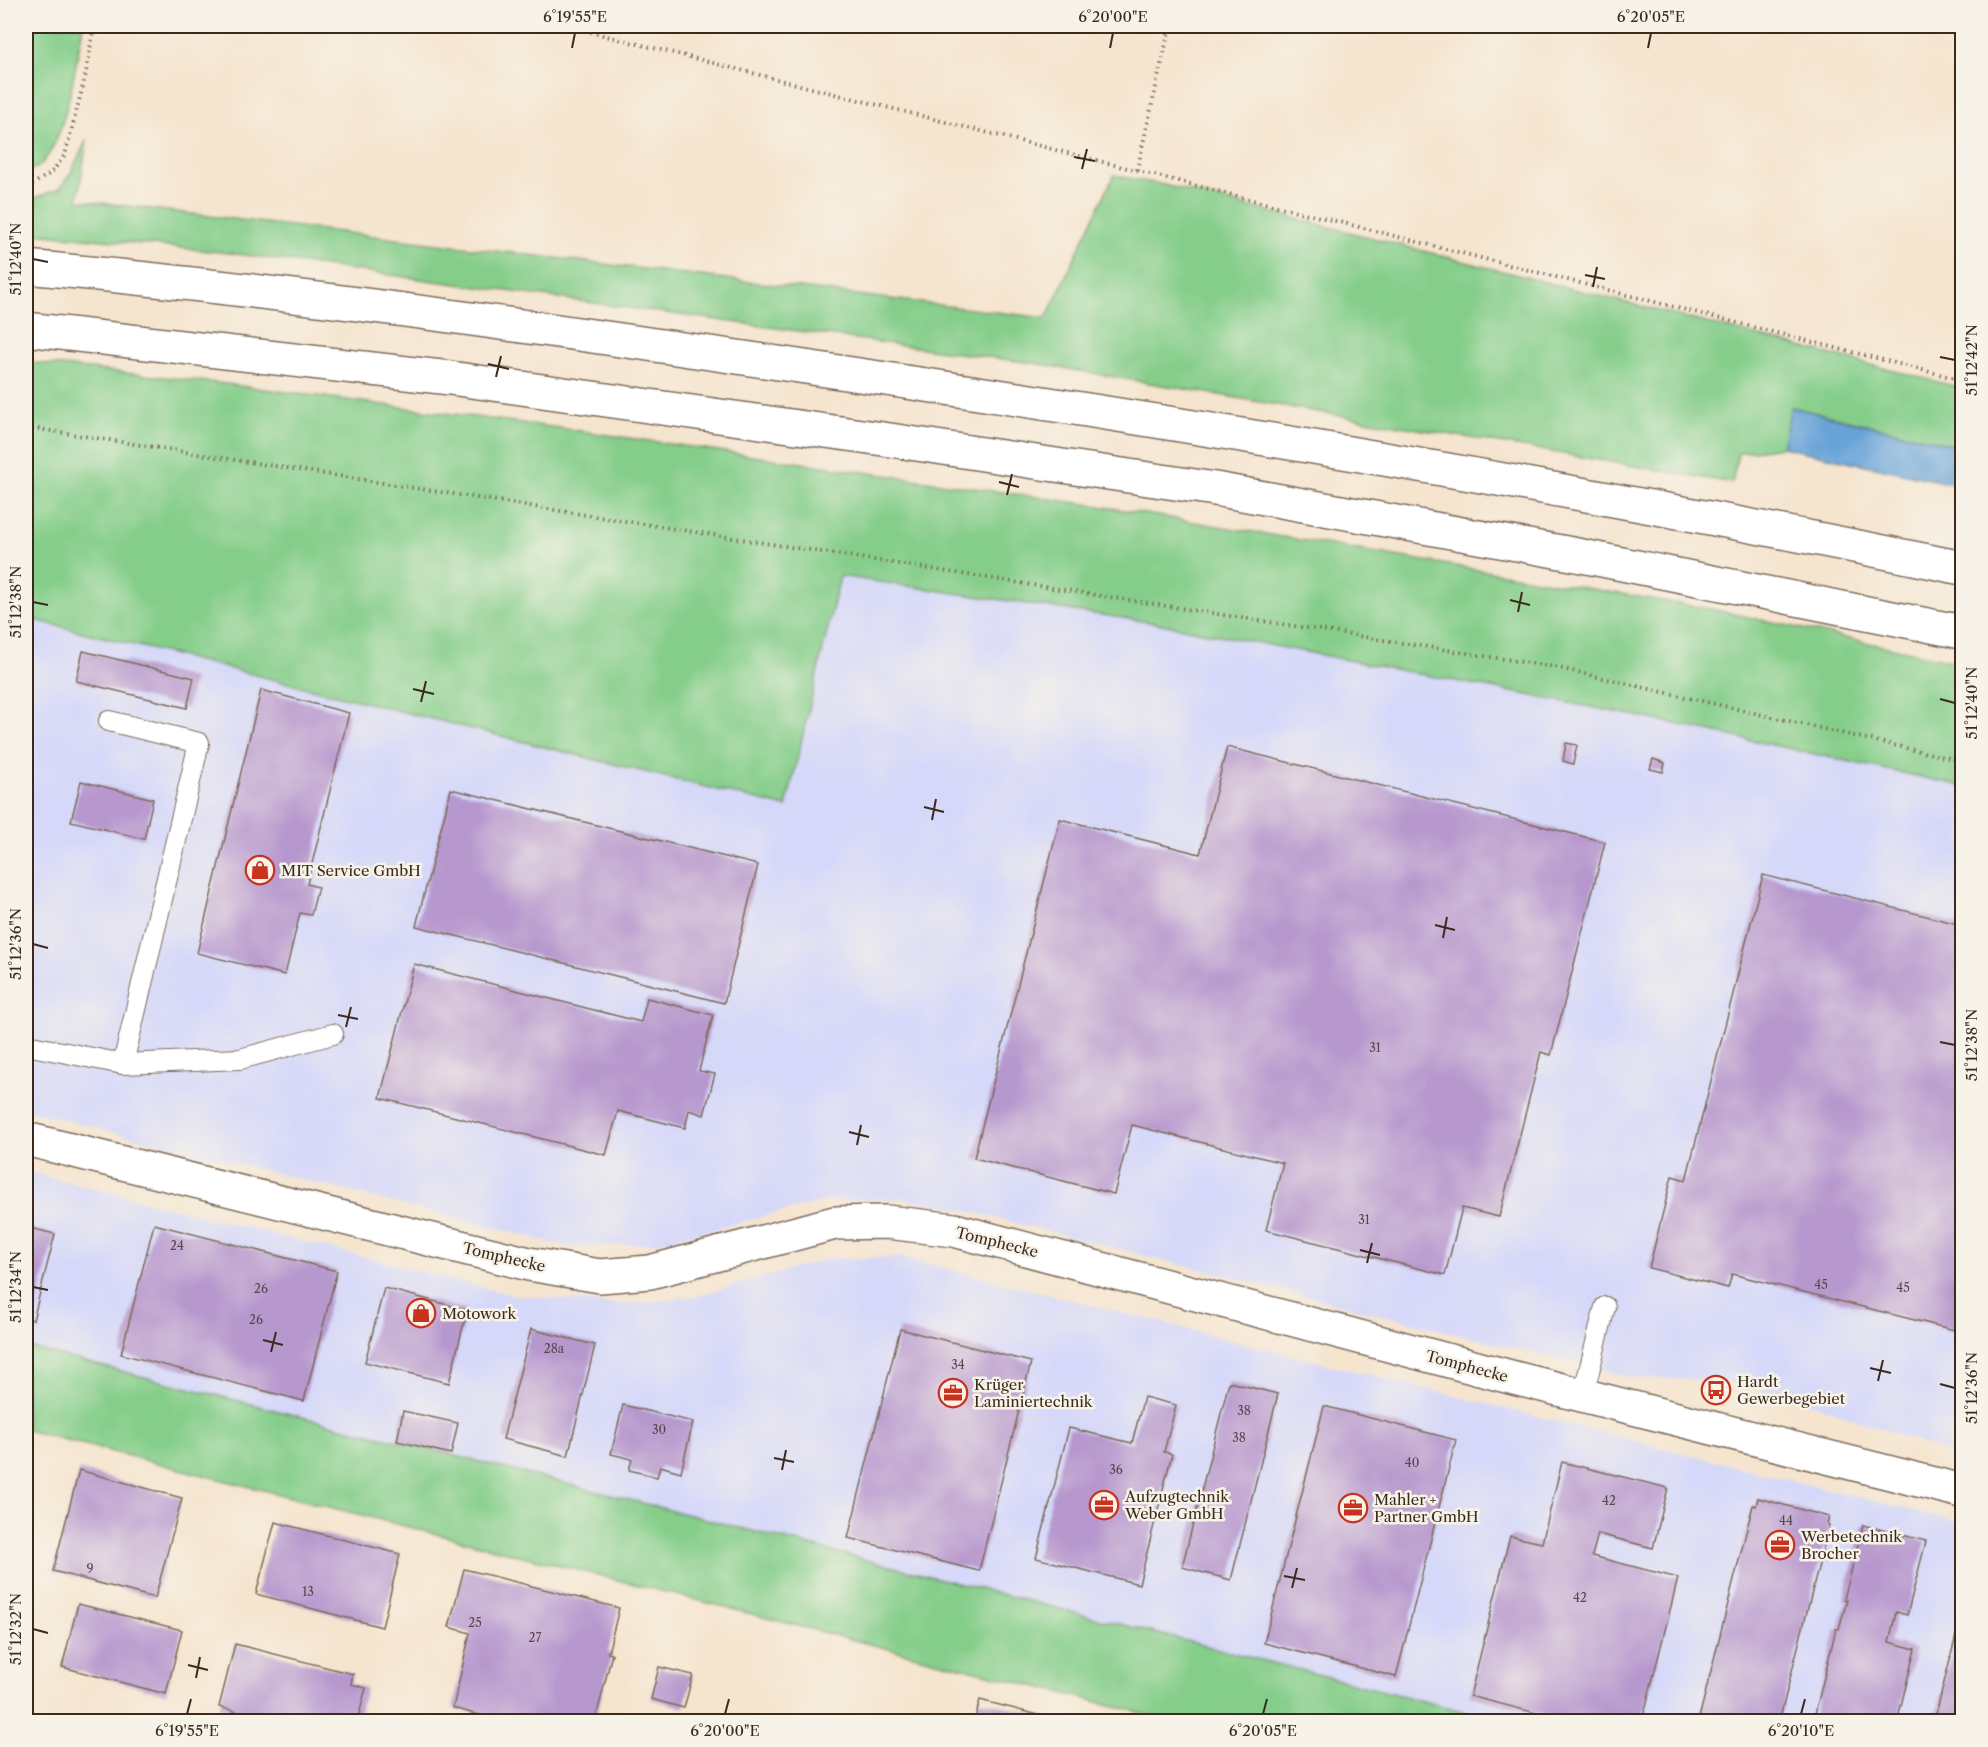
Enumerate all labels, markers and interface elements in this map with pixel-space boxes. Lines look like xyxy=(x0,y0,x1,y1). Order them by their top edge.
text: 6°19'55"E xyxy=(543,7,607,26)
text: 6°20'00"E xyxy=(1078,7,1148,26)
text: 6°20'05"E xyxy=(1617,7,1685,26)
text: 51°12'40"N xyxy=(6,223,25,295)
text: 51°12'42"N xyxy=(1962,324,1981,396)
text: 51°12'38"N xyxy=(6,566,25,638)
text: 51°12'40"N xyxy=(1962,667,1981,739)
shop icon: MIT Service GmbH xyxy=(244,854,276,886)
place label: MIT Service GmbH xyxy=(281,861,421,880)
text: 51°12'36"N xyxy=(6,908,25,980)
text: 51°12'38"N xyxy=(1962,1009,1981,1081)
house number: 31 xyxy=(1369,1040,1381,1055)
house number: 31 xyxy=(1358,1212,1370,1227)
street label: Tomphecke xyxy=(954,1223,1040,1261)
house number: 24 xyxy=(170,1238,184,1253)
street label: Tomphecke xyxy=(461,1238,547,1276)
text: 51°12'34"N xyxy=(6,1251,25,1323)
house number: 45 xyxy=(1814,1277,1828,1292)
house number: 45 xyxy=(1896,1280,1910,1295)
house number: 26 xyxy=(254,1281,268,1296)
shop icon: Motowork xyxy=(405,1297,437,1329)
place label: Motowork xyxy=(442,1304,518,1323)
house number: 26 xyxy=(249,1312,263,1327)
house number: 28a xyxy=(544,1341,565,1356)
street label: Tomphecke xyxy=(1424,1346,1510,1386)
text: 51°12'36"N xyxy=(1962,1352,1981,1424)
house number: 34 xyxy=(951,1357,965,1372)
place label: Hardt Gewerbegebiet xyxy=(1737,1372,1846,1408)
bus stop icon: Hardt Gewerbegebiet xyxy=(1700,1374,1732,1406)
place label: Krüger Laminiertechnik xyxy=(974,1375,1094,1411)
office icon: Krüger Laminiertechnik xyxy=(937,1377,969,1409)
house number: 38 xyxy=(1237,1403,1251,1418)
house number: 30 xyxy=(652,1422,666,1437)
house number: 38 xyxy=(1232,1430,1246,1445)
house number: 40 xyxy=(1405,1455,1419,1470)
house number: 36 xyxy=(1109,1462,1123,1477)
place label: Aufzugtechnik Weber GmbH xyxy=(1124,1487,1230,1523)
office icon: Aufzugtechnik Weber GmbH xyxy=(1088,1489,1120,1521)
place label: Mahler + Partner GmbH xyxy=(1374,1490,1479,1526)
office icon: Mahler + Partner GmbH xyxy=(1337,1492,1369,1524)
house number: 42 xyxy=(1602,1493,1616,1508)
house number: 44 xyxy=(1779,1513,1793,1528)
place label: Werbetechnik Brocher xyxy=(1800,1527,1903,1563)
office icon: Werbetechnik Brocher xyxy=(1764,1529,1796,1561)
house number: 9 xyxy=(86,1561,94,1576)
house number: 13 xyxy=(302,1584,314,1599)
house number: 42 xyxy=(1573,1590,1587,1605)
text: 51°12'32"N xyxy=(6,1593,25,1665)
house number: 25 xyxy=(468,1615,482,1630)
house number: 27 xyxy=(529,1630,541,1645)
text: 6°19'55"E xyxy=(155,1721,219,1740)
text: 6°20'00"E xyxy=(690,1721,760,1740)
text: 6°20'05"E xyxy=(1229,1721,1297,1740)
text: 6°20'10"E xyxy=(1768,1721,1834,1740)

